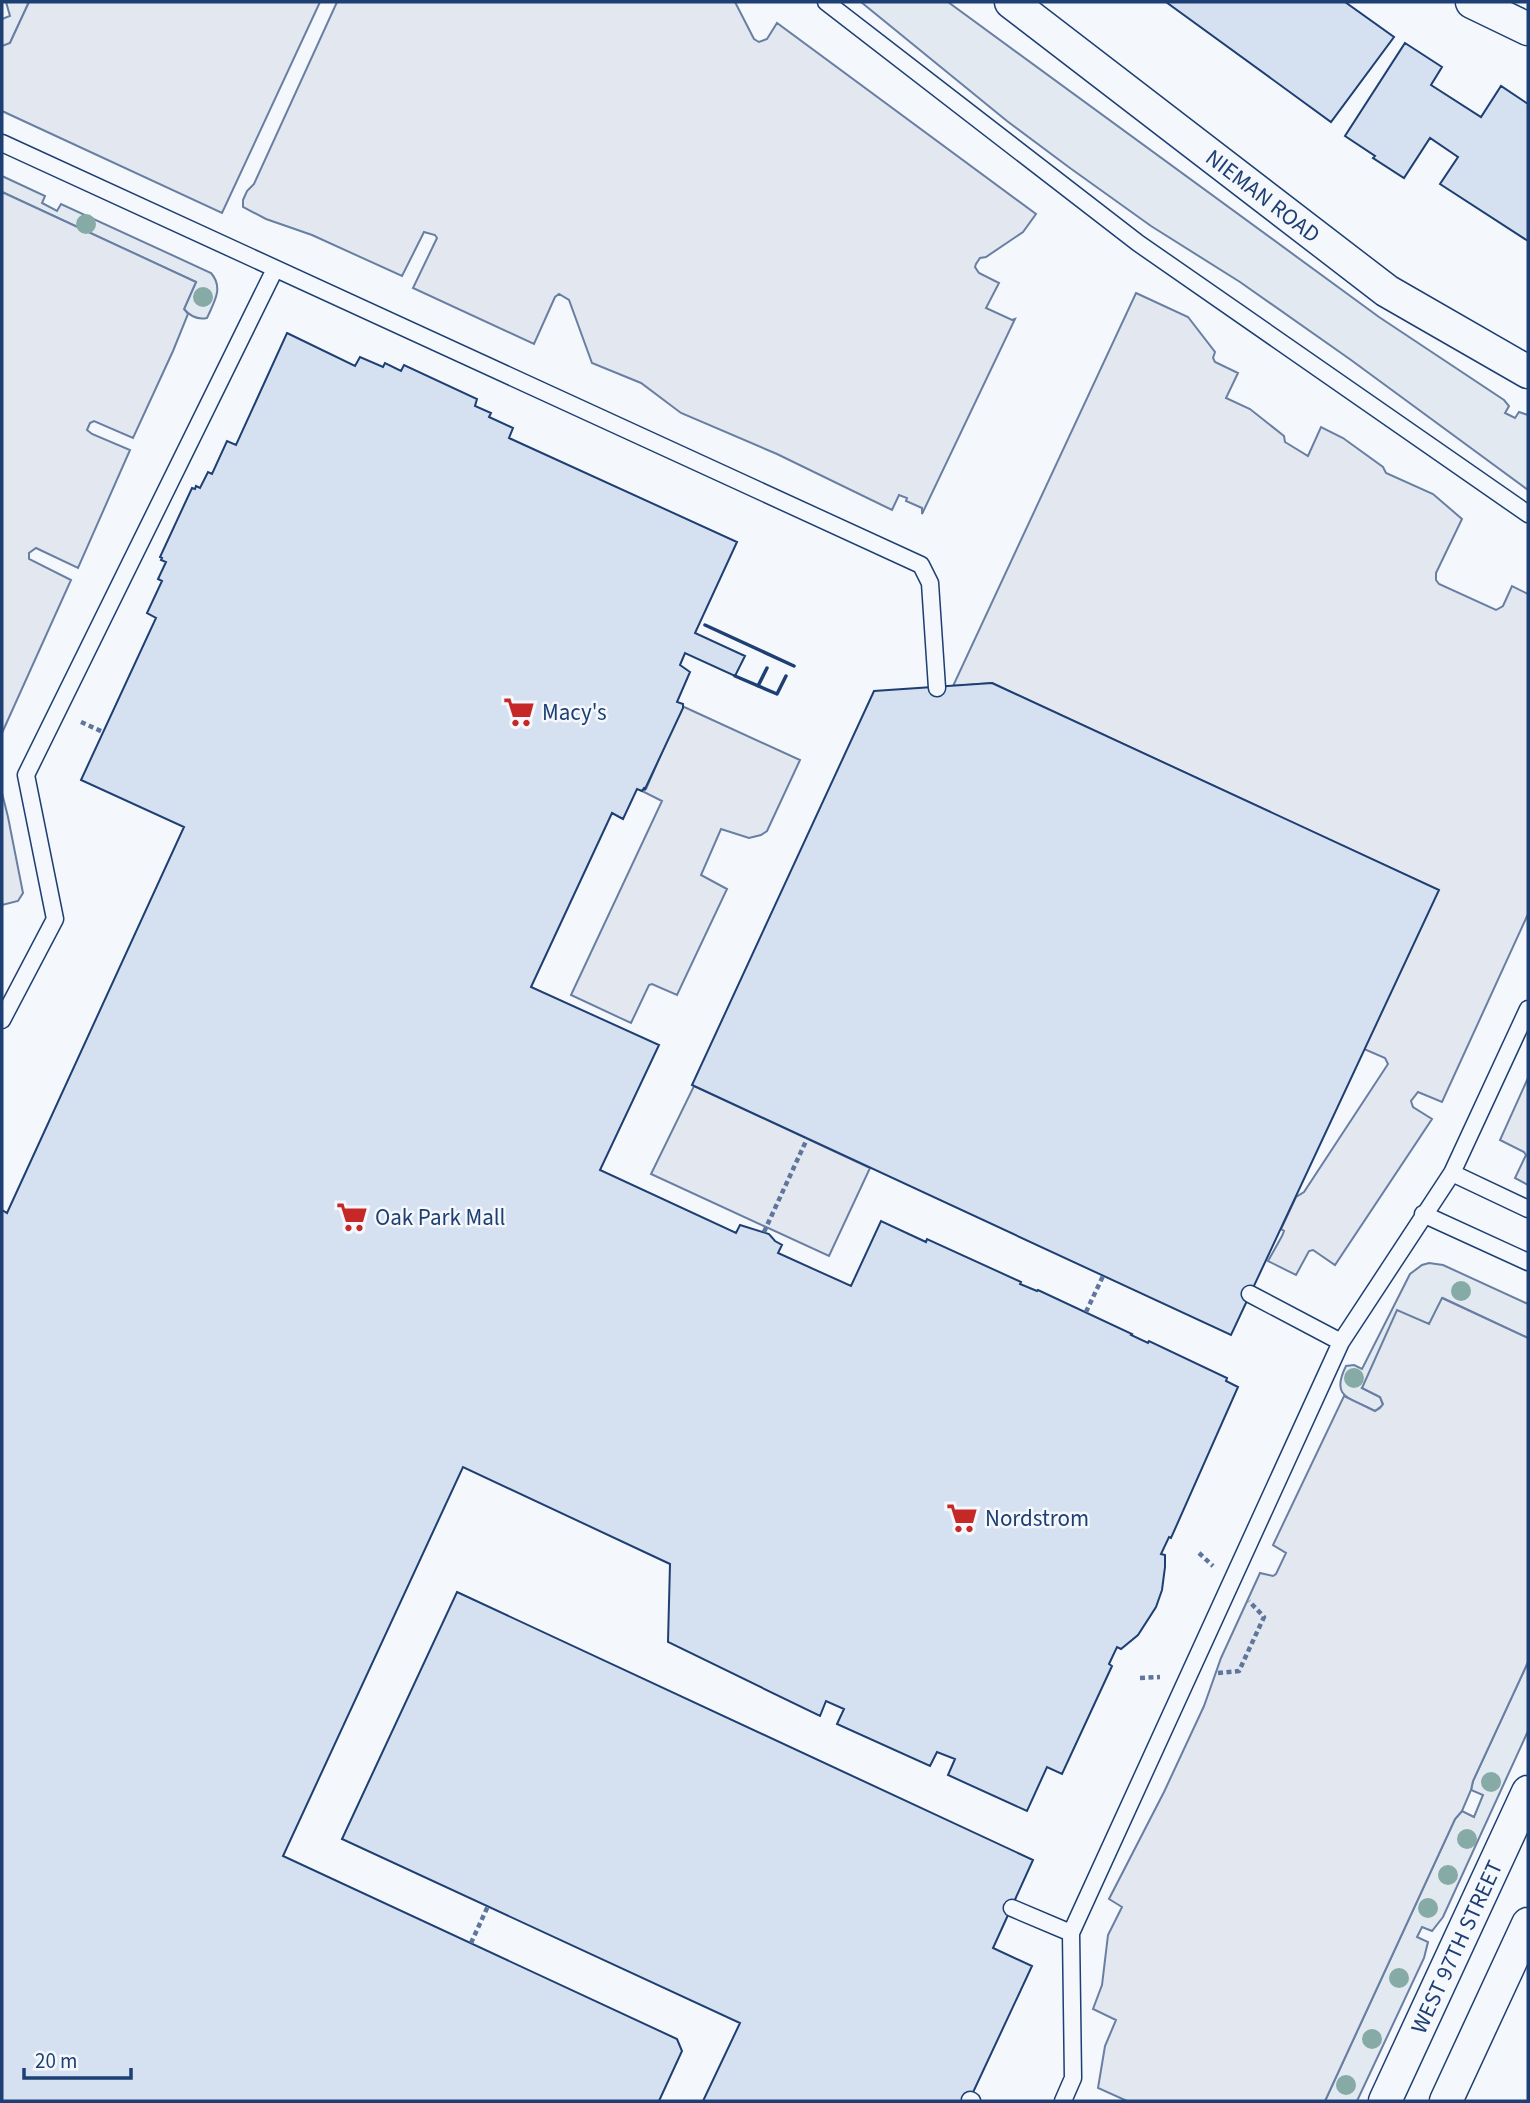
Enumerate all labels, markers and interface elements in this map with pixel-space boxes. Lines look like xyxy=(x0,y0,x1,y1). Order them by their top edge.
street label: NIEMAN ROAD xyxy=(1199,141,1327,250)
supermarket icon: Macy's xyxy=(502,695,536,729)
place label: Macy's xyxy=(542,696,607,729)
supermarket icon: Oak Park Mall xyxy=(335,1200,369,1234)
place label: Oak Park Mall xyxy=(375,1201,506,1234)
supermarket icon: Nordstrom xyxy=(945,1501,979,1535)
place label: Nordstrom xyxy=(985,1502,1089,1535)
street label: WEST 97TH STREET xyxy=(1402,1855,1511,2039)
scale bar xyxy=(24,2036,131,2080)
text: 20 m xyxy=(35,2046,77,2076)

